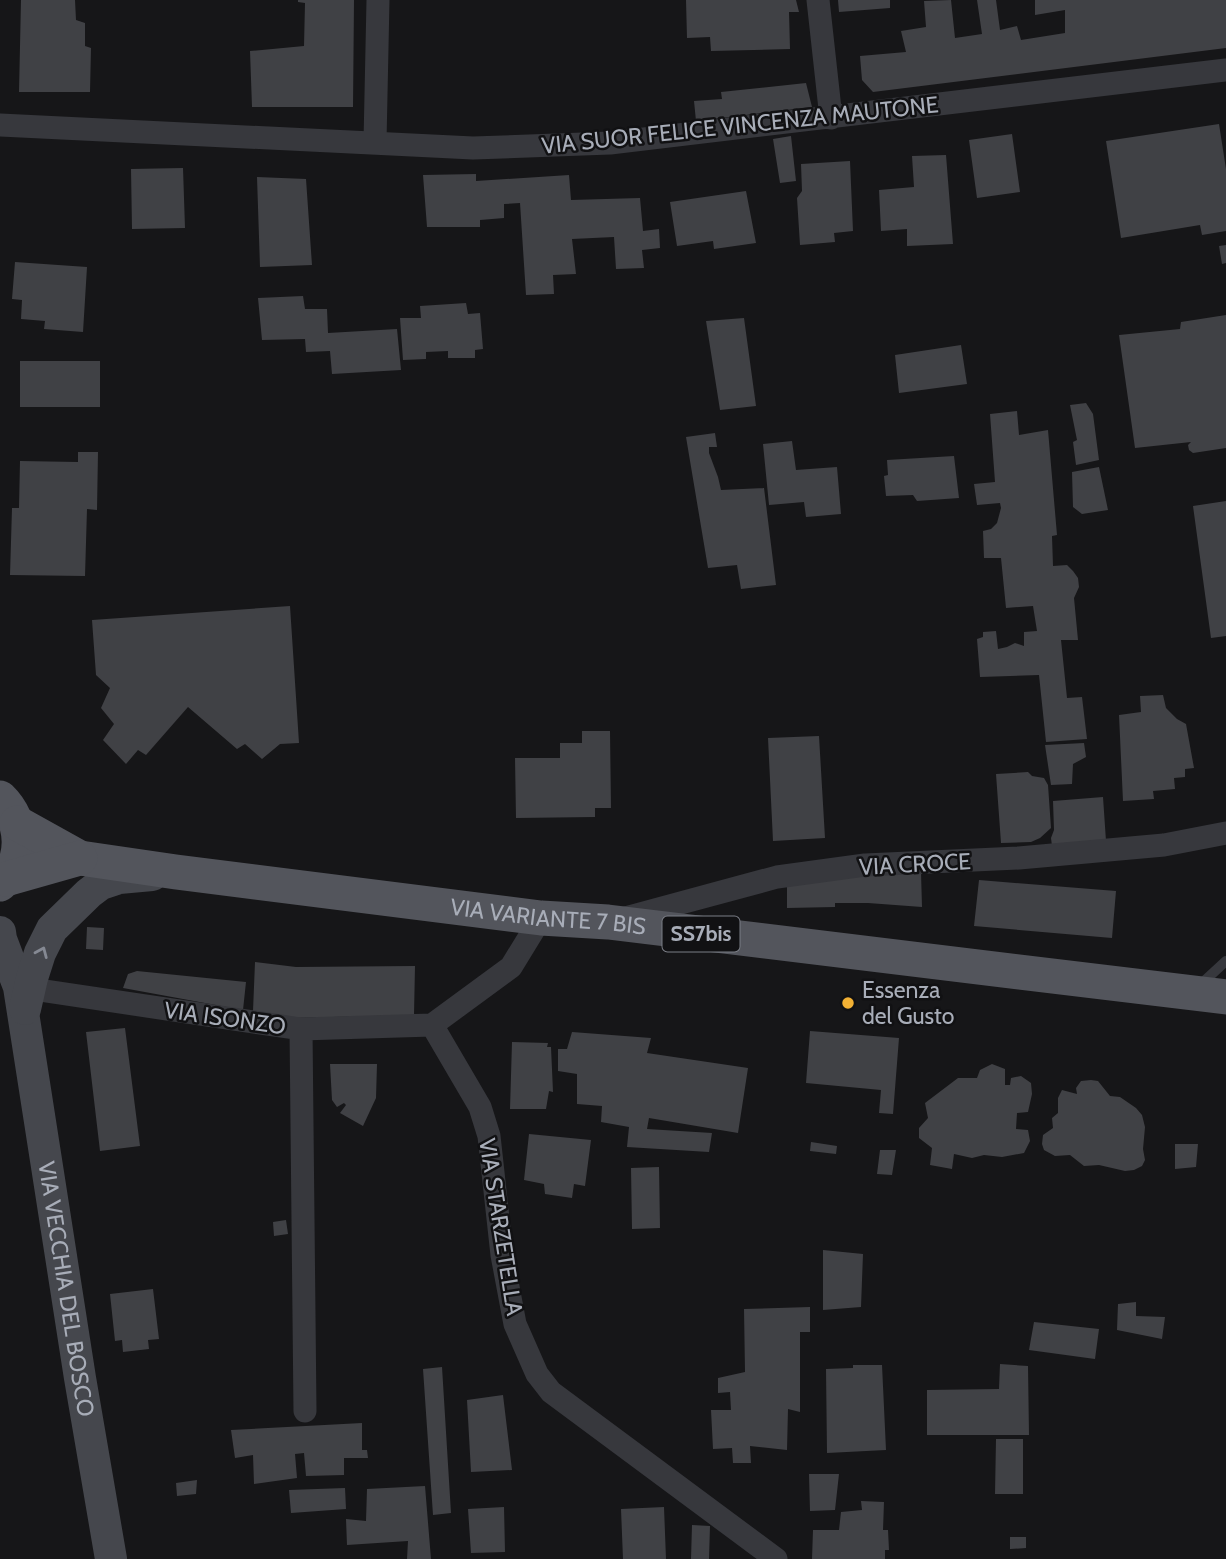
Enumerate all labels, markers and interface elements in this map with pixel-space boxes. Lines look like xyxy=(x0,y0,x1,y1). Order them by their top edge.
street label: VIA SUOR FELICE VINCENZA MAUTONE xyxy=(540,90,940,160)
street label: VIA CROCE xyxy=(858,847,972,881)
street label: VIA VARIANTE 7 BIS xyxy=(449,893,648,940)
road number: SS7bis xyxy=(662,916,740,951)
one-way arrow xyxy=(34,946,48,959)
place label: Essenza del Gusto xyxy=(862,976,954,1030)
marker: Essenza del Gusto xyxy=(840,995,856,1011)
street label: VIA ISONZO xyxy=(162,996,288,1040)
street label: VIA STARZETELLA xyxy=(473,1136,529,1318)
street label: VIA VECCHIA DEL BOSCO xyxy=(32,1159,100,1419)

